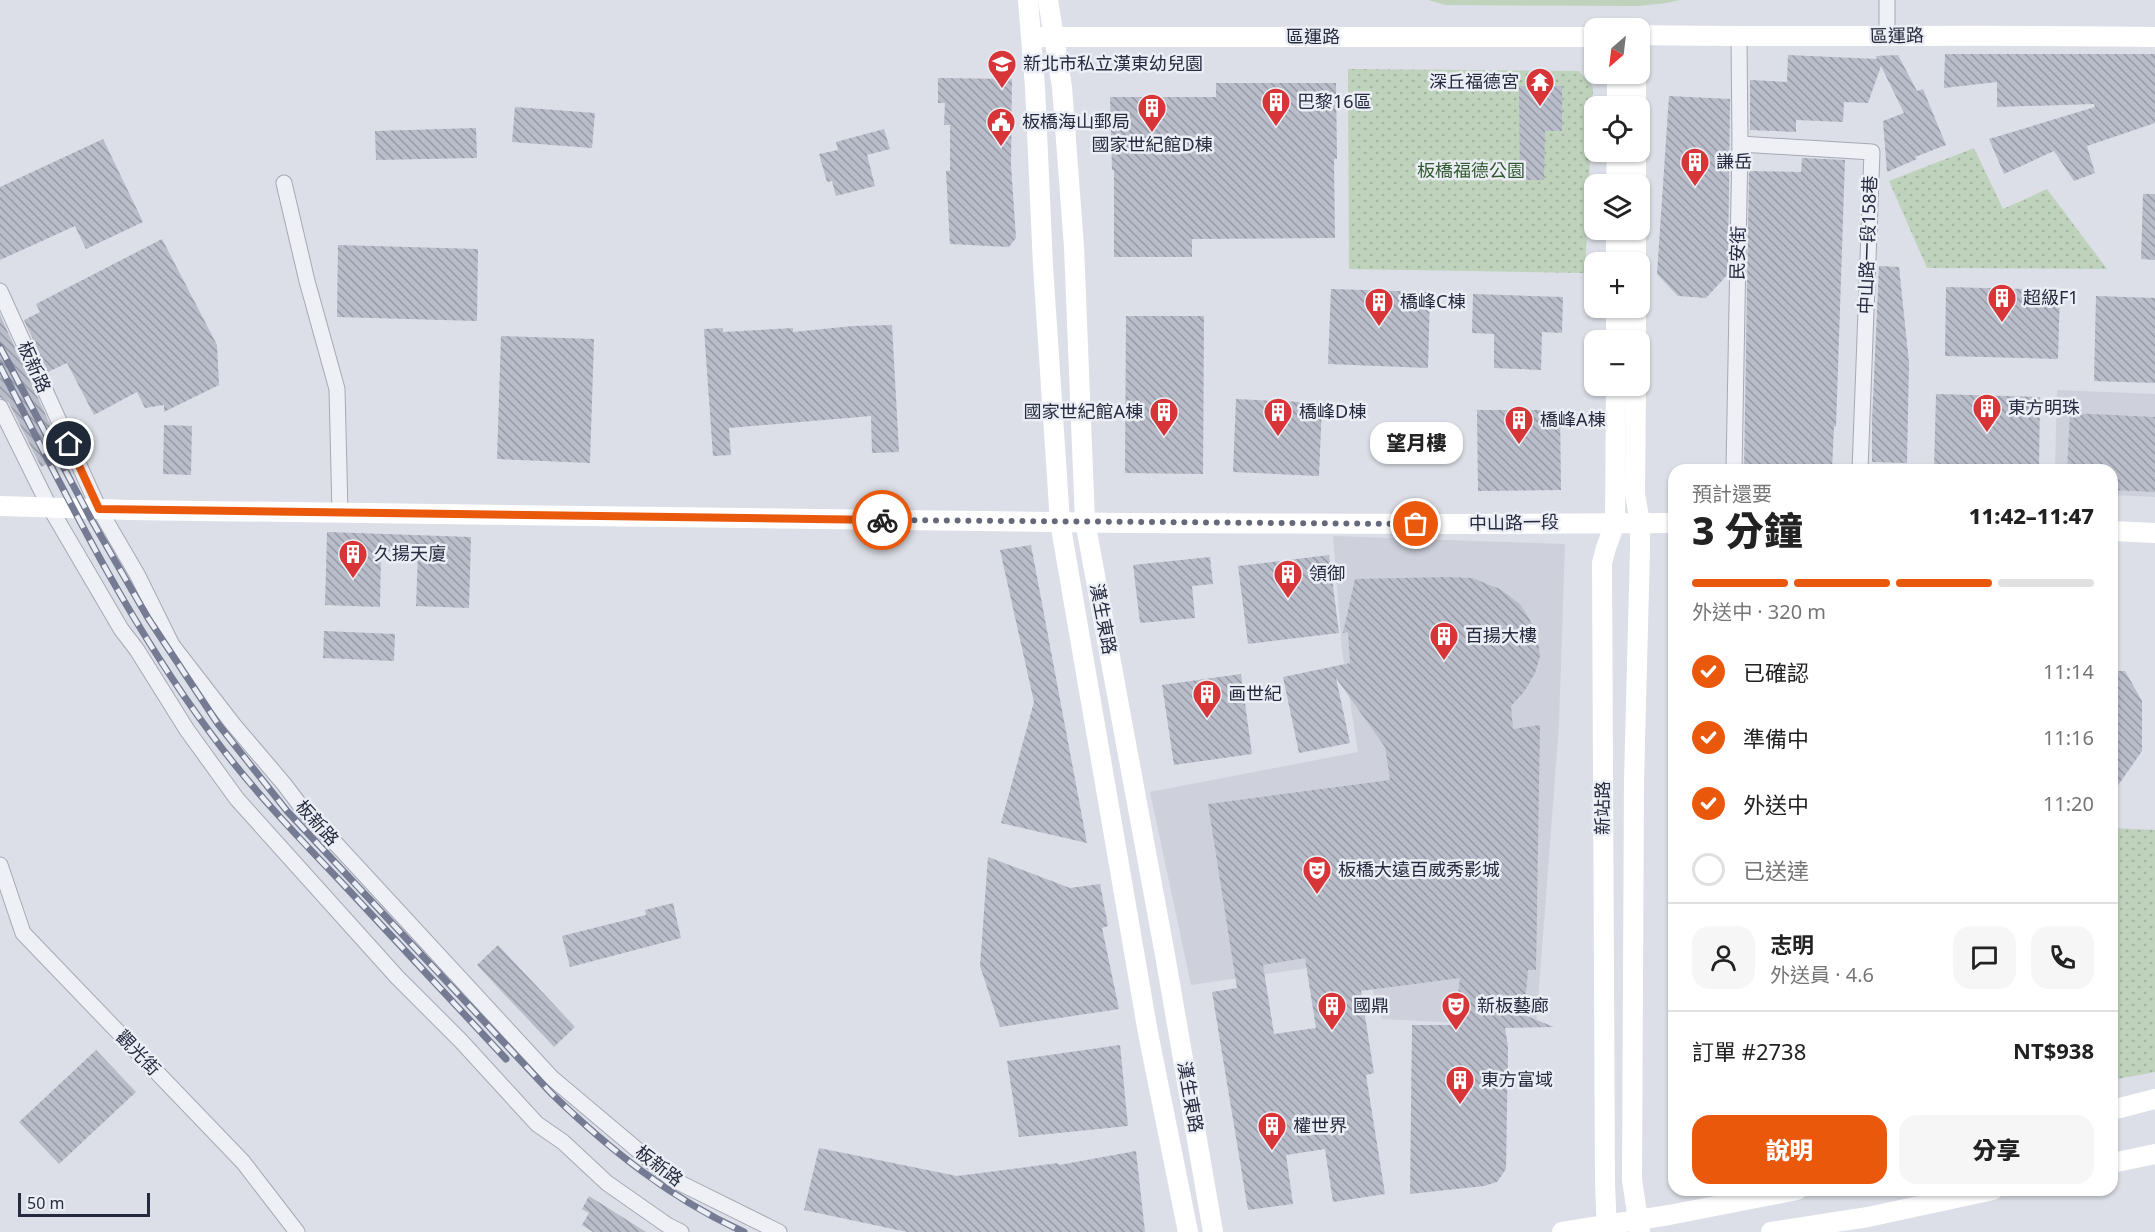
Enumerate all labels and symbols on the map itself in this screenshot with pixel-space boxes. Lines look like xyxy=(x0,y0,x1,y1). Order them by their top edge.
north arrow xyxy=(1584,18,1650,84)
street label: 區運路 xyxy=(1870,23,1924,47)
street label: 區運路 xyxy=(1286,24,1340,48)
school or university icon: 新北市私立漢東幼兒園 xyxy=(986,48,1018,90)
place label: 新北市私立漢東幼兒園 xyxy=(1023,51,1203,75)
temple icon: 深丘福德宮 xyxy=(1524,66,1556,108)
place label: 深丘福德宮 xyxy=(1429,69,1519,93)
building icon: 巴黎16區 xyxy=(1260,86,1292,128)
place label: 巴黎16區 xyxy=(1297,89,1372,113)
building icon: 國家世紀館D棟 xyxy=(1136,92,1168,134)
public building icon: 板橋海山郵局 xyxy=(985,106,1017,148)
place label: 板橋海山郵局 xyxy=(1022,109,1130,133)
place label: 國家世紀館D棟 xyxy=(1091,132,1213,156)
building icon: 謙岳 xyxy=(1679,146,1711,188)
place label: 謙岳 xyxy=(1716,149,1752,173)
park label: 板橋福德公園 xyxy=(1417,158,1525,182)
street label: 中山路一段158巷 xyxy=(1853,175,1881,315)
street label: 民安街 xyxy=(1725,226,1749,280)
building icon: 超級F1 xyxy=(1986,282,2018,324)
place label: 超級F1 xyxy=(2023,285,2079,309)
building icon: 橋峰C棟 xyxy=(1363,286,1395,328)
place label: 橋峰C棟 xyxy=(1400,289,1465,313)
street label: 板新路 xyxy=(13,337,57,396)
building icon: 東方明珠 xyxy=(1971,392,2003,434)
place label: 東方明珠 xyxy=(2008,395,2080,419)
building icon: 國家世紀館A棟 xyxy=(1148,396,1180,438)
building icon: 橋峰D棟 xyxy=(1262,396,1294,438)
place label: 國家世紀館A棟 xyxy=(1023,399,1143,423)
place label: 橋峰D棟 xyxy=(1299,399,1366,423)
building icon: 橋峰A棟 xyxy=(1503,404,1535,446)
place label: 橋峰A棟 xyxy=(1540,407,1606,431)
pin xyxy=(43,418,94,469)
callout: 望月樓 xyxy=(1370,422,1462,464)
courier xyxy=(852,490,912,550)
pin xyxy=(1390,498,1441,549)
street label: 中山路一段 xyxy=(1469,509,1559,535)
building icon: 久揚天廈 xyxy=(337,538,369,580)
place label: 久揚天廈 xyxy=(374,541,446,565)
building icon: 領御 xyxy=(1272,558,1304,600)
place label: 領御 xyxy=(1309,561,1345,585)
street label: 漢生東路 xyxy=(1085,581,1123,656)
building icon: 百揚大樓 xyxy=(1428,620,1460,662)
place label: 百揚大樓 xyxy=(1465,623,1537,647)
building icon: 画世紀 xyxy=(1191,678,1223,720)
place label: 画世紀 xyxy=(1228,681,1282,705)
street label: 新站路 xyxy=(1590,781,1614,835)
street label: 板新路 xyxy=(291,794,345,850)
theatre icon: 板橋大遠百威秀影城 xyxy=(1301,854,1333,896)
place label: 板橋大遠百威秀影城 xyxy=(1338,857,1500,881)
building icon: 國鼎 xyxy=(1316,990,1348,1032)
theatre icon: 新板藝廊 xyxy=(1440,990,1472,1032)
place label: 國鼎 xyxy=(1353,993,1389,1017)
place label: 新板藝廊 xyxy=(1477,993,1549,1017)
street label: 觀光街 xyxy=(111,1025,166,1080)
street label: 漢生東路 xyxy=(1173,1059,1209,1134)
building icon: 東方富域 xyxy=(1444,1064,1476,1106)
place label: 東方富域 xyxy=(1481,1067,1553,1091)
building icon: 權世界 xyxy=(1256,1110,1288,1152)
place label: 權世界 xyxy=(1293,1113,1347,1137)
street label: 板新路 xyxy=(631,1139,688,1191)
scale bar xyxy=(18,1190,150,1218)

